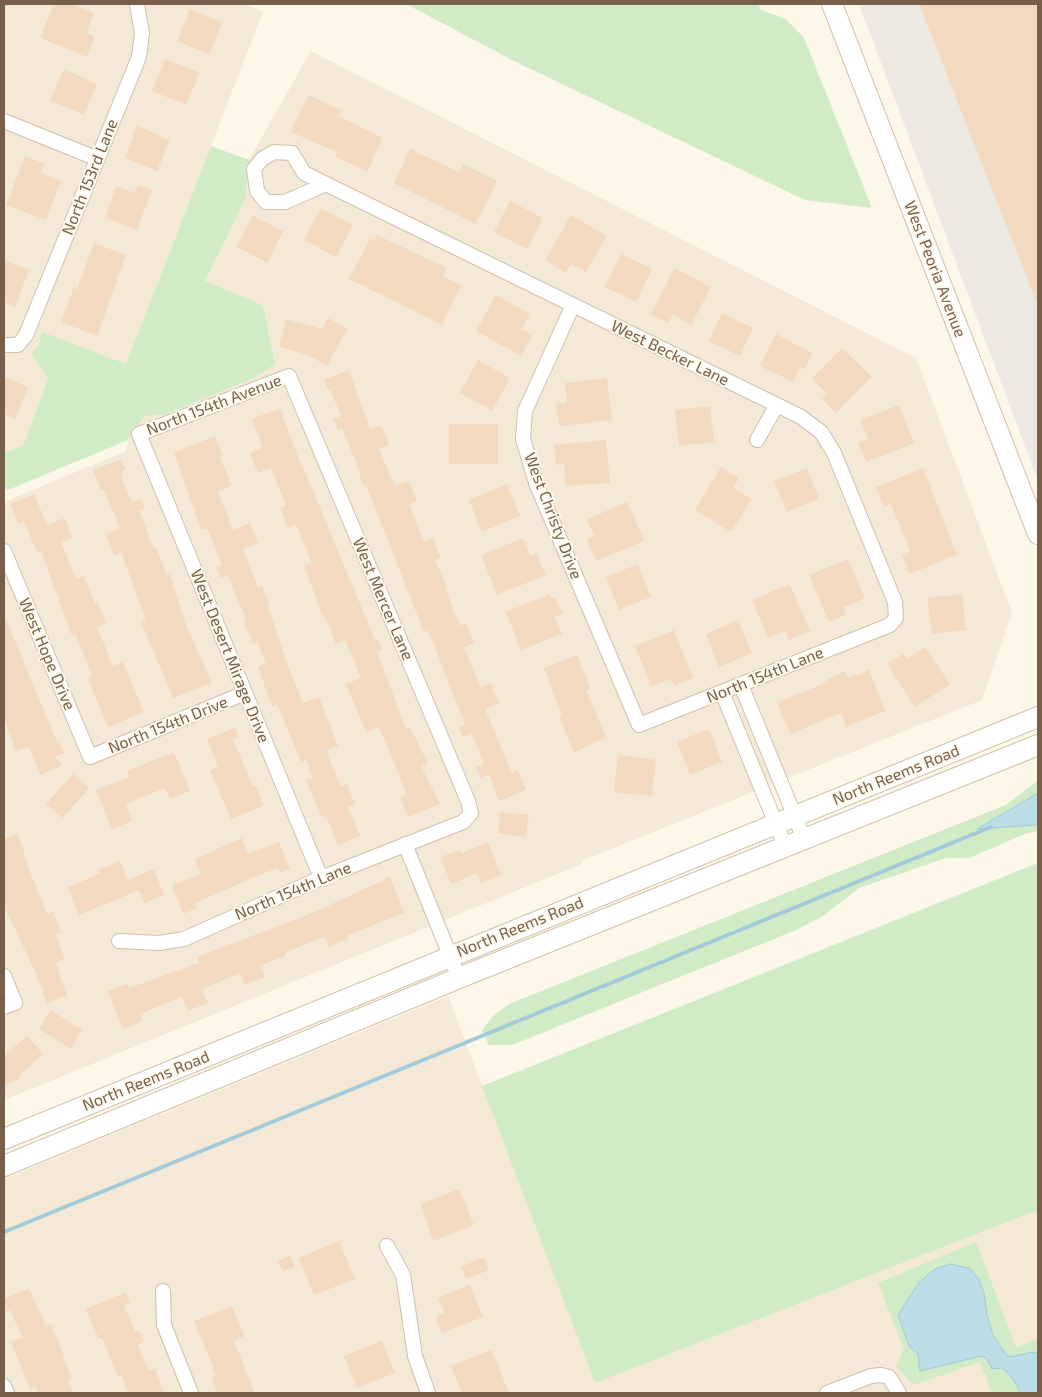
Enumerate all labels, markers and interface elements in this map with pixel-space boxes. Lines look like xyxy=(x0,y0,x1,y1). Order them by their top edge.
street label: North 153rd Lane xyxy=(58,116,122,238)
street label: West Peoria Avenue xyxy=(900,198,970,340)
street label: West Becker Lane xyxy=(608,316,732,390)
street label: North 154th Avenue xyxy=(144,370,284,440)
street label: West Christy Drive xyxy=(520,450,586,582)
street label: West Mercer Lane xyxy=(349,535,417,663)
street label: West Desert Mirage Drive xyxy=(186,566,274,746)
street label: West Hope Drive xyxy=(15,595,79,713)
street label: North 154th Lane xyxy=(704,643,826,707)
street label: North 154th Drive xyxy=(105,692,231,758)
street label: North Reems Road xyxy=(830,741,962,809)
street label: North 154th Lane xyxy=(232,858,354,924)
street label: North Reems Road xyxy=(454,893,586,961)
street label: North Reems Road xyxy=(80,1047,212,1115)

